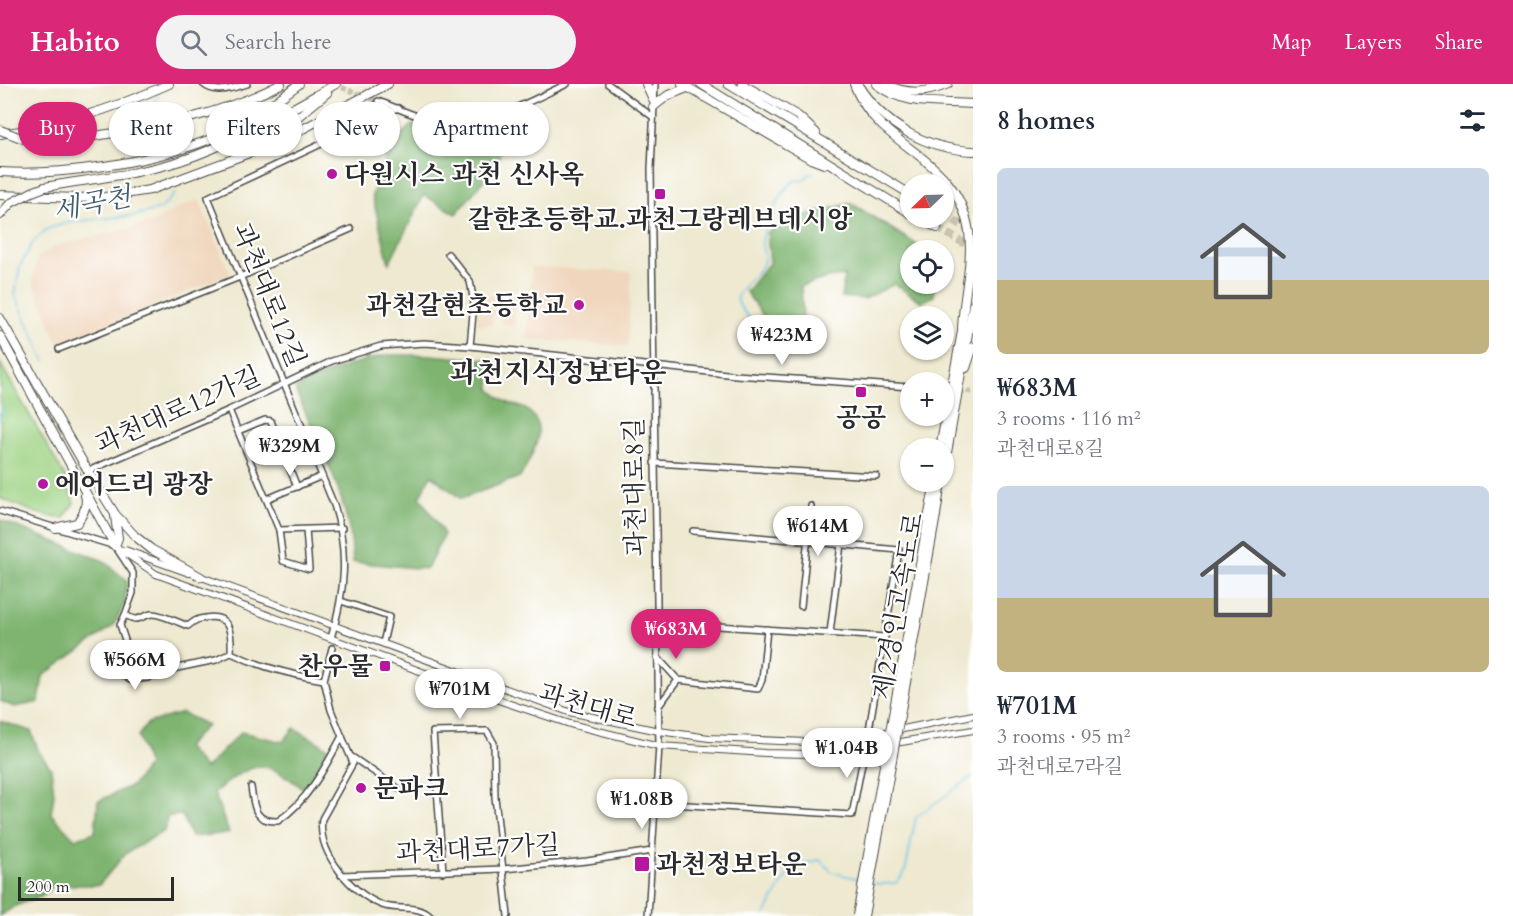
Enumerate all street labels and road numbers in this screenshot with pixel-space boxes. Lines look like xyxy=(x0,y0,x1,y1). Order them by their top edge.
street label: 과천대로12길 xyxy=(224,218,314,372)
street label: 과천대로12가길 xyxy=(90,358,266,462)
street label: 과천대로8길 xyxy=(616,417,654,557)
street label: 제2경인고속도로 xyxy=(864,510,932,702)
street label: 과천대로 xyxy=(535,675,641,737)
street label: 과천대로7가길 xyxy=(395,827,561,871)

